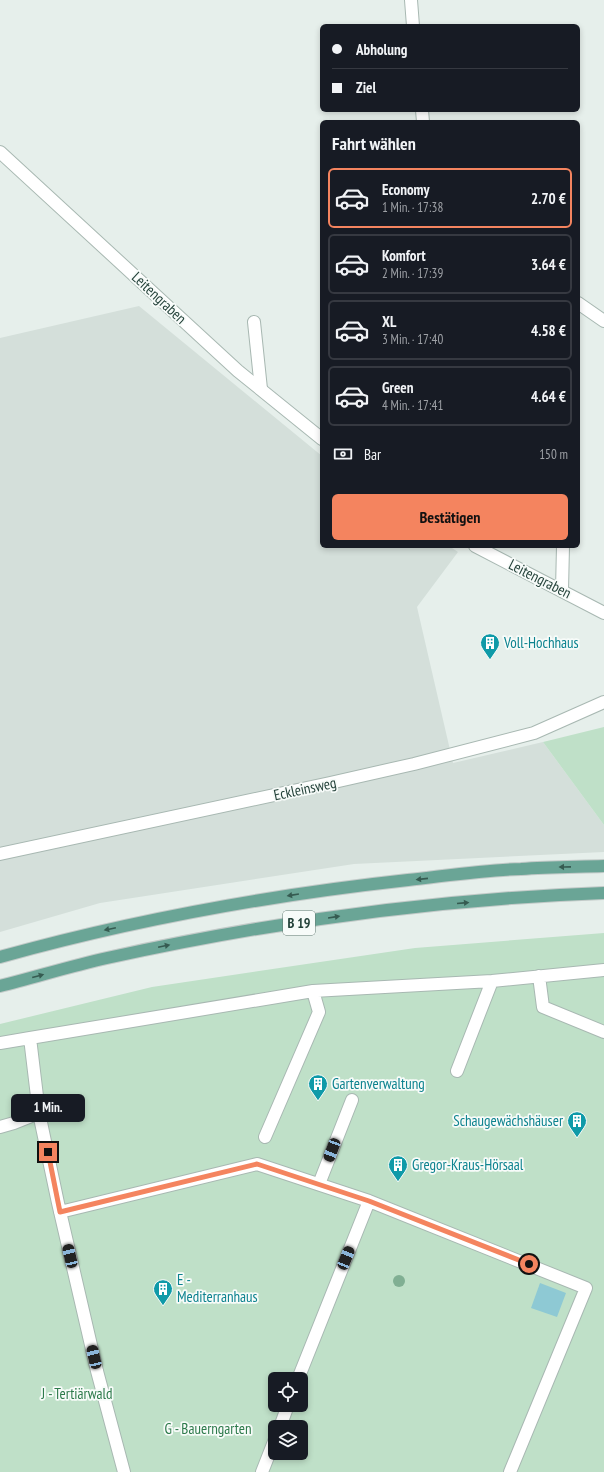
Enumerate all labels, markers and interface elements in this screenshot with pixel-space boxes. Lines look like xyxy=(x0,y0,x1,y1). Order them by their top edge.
text: Abholung xyxy=(356,40,407,59)
text: Ziel xyxy=(356,78,376,97)
text: Fahrt wählen xyxy=(332,132,416,155)
icon: car xyxy=(334,180,370,216)
text: Economy xyxy=(382,180,430,199)
text: 2.70 € xyxy=(531,189,566,208)
text: 1 Min. · 17:38 xyxy=(382,199,443,216)
icon: car xyxy=(334,246,370,282)
text: Komfort xyxy=(382,246,426,265)
text: 3.64 € xyxy=(531,255,566,274)
text: 2 Min. · 17:39 xyxy=(382,265,443,282)
street label: Leitengraben xyxy=(128,268,191,328)
icon: car xyxy=(334,312,370,348)
text: XL xyxy=(382,312,396,331)
text: 4.58 € xyxy=(531,321,566,340)
text: 3 Min. · 17:40 xyxy=(382,331,443,348)
icon: car xyxy=(334,378,370,414)
text: Green xyxy=(382,378,414,397)
text: 4.64 € xyxy=(531,387,566,406)
text: 4 Min. · 17:41 xyxy=(382,397,443,414)
icon: cash xyxy=(332,443,354,465)
text: Bar xyxy=(364,445,381,464)
text: 150 m xyxy=(539,446,568,463)
button: Bestätigen xyxy=(332,494,568,540)
street label: Leitengraben xyxy=(506,555,575,602)
building icon: Voll-Hochhaus xyxy=(479,632,501,660)
place label: Voll-Hochhaus xyxy=(503,633,579,652)
street label: Eckleinsweg xyxy=(272,773,338,804)
one-way arrow xyxy=(559,864,571,871)
one-way arrow xyxy=(416,876,428,882)
one-way arrow xyxy=(287,892,299,898)
one-way arrow xyxy=(457,899,469,906)
road number: B 19 xyxy=(283,911,315,935)
one-way arrow xyxy=(328,914,340,920)
one-way arrow xyxy=(104,927,116,933)
one-way arrow xyxy=(158,943,170,949)
one-way arrow xyxy=(32,973,44,979)
building icon: Gartenverwaltung xyxy=(307,1073,329,1101)
place label: Gartenverwaltung xyxy=(332,1074,425,1093)
callout: 1 Min. xyxy=(11,1094,85,1122)
text: 1 Min. xyxy=(33,1099,63,1116)
building icon: Schaugewächshäuser xyxy=(566,1110,588,1138)
place label: Schaugewächshäuser xyxy=(453,1111,564,1130)
car xyxy=(322,1137,342,1163)
route end xyxy=(39,1143,57,1161)
building icon: Gregor-Kraus-Hörsaal xyxy=(387,1154,409,1182)
place label: Gregor-Kraus-Hörsaal xyxy=(412,1155,524,1174)
car xyxy=(61,1243,79,1269)
car xyxy=(336,1245,356,1271)
route start xyxy=(520,1255,538,1273)
place label: E - Mediterranhaus xyxy=(177,1270,258,1306)
building icon: E - Mediterranhaus xyxy=(152,1278,174,1306)
car xyxy=(85,1344,103,1370)
map controls xyxy=(268,1372,308,1460)
button: locate xyxy=(268,1372,308,1412)
park label: J - Tertiärwald xyxy=(41,1384,112,1403)
park label: G - Bauerngarten xyxy=(164,1419,252,1438)
button: layers xyxy=(268,1420,308,1460)

